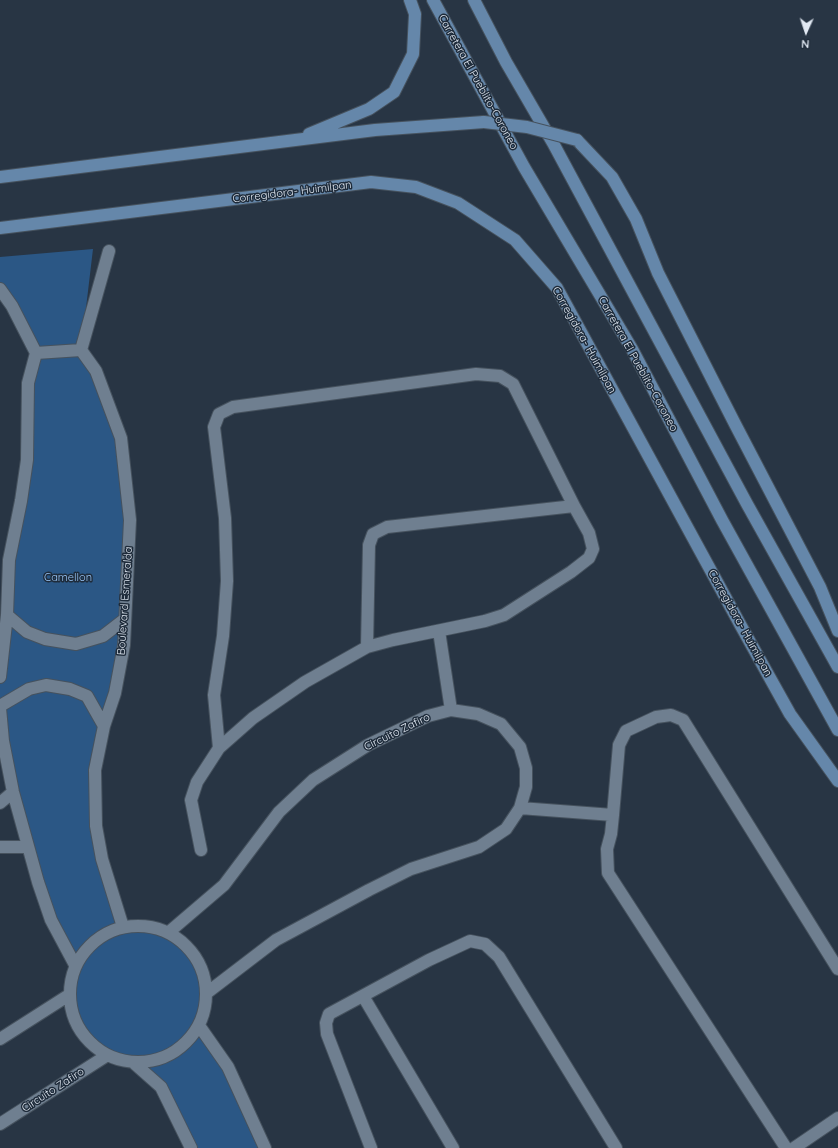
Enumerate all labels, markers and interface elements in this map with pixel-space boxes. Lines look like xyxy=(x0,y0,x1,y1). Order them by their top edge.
street label: Carretera El Pueblito-Coroneo xyxy=(435,12,521,152)
north arrow xyxy=(786,12,826,52)
text: N xyxy=(801,37,810,51)
street label: Corregidora- Huimilpan xyxy=(232,178,352,206)
street label: Corregidora- Huimilpan xyxy=(549,284,619,396)
street label: Carretera El Pueblito-Coroneo xyxy=(595,294,681,434)
street label: Boulevard Esmeralda xyxy=(115,546,135,656)
street label: Corregidora- Huimilpan xyxy=(705,567,775,679)
park label: Camellon xyxy=(44,571,92,585)
street label: Circuito Zafiro xyxy=(362,710,432,754)
street label: Circuito Zafiro xyxy=(19,1065,87,1115)

